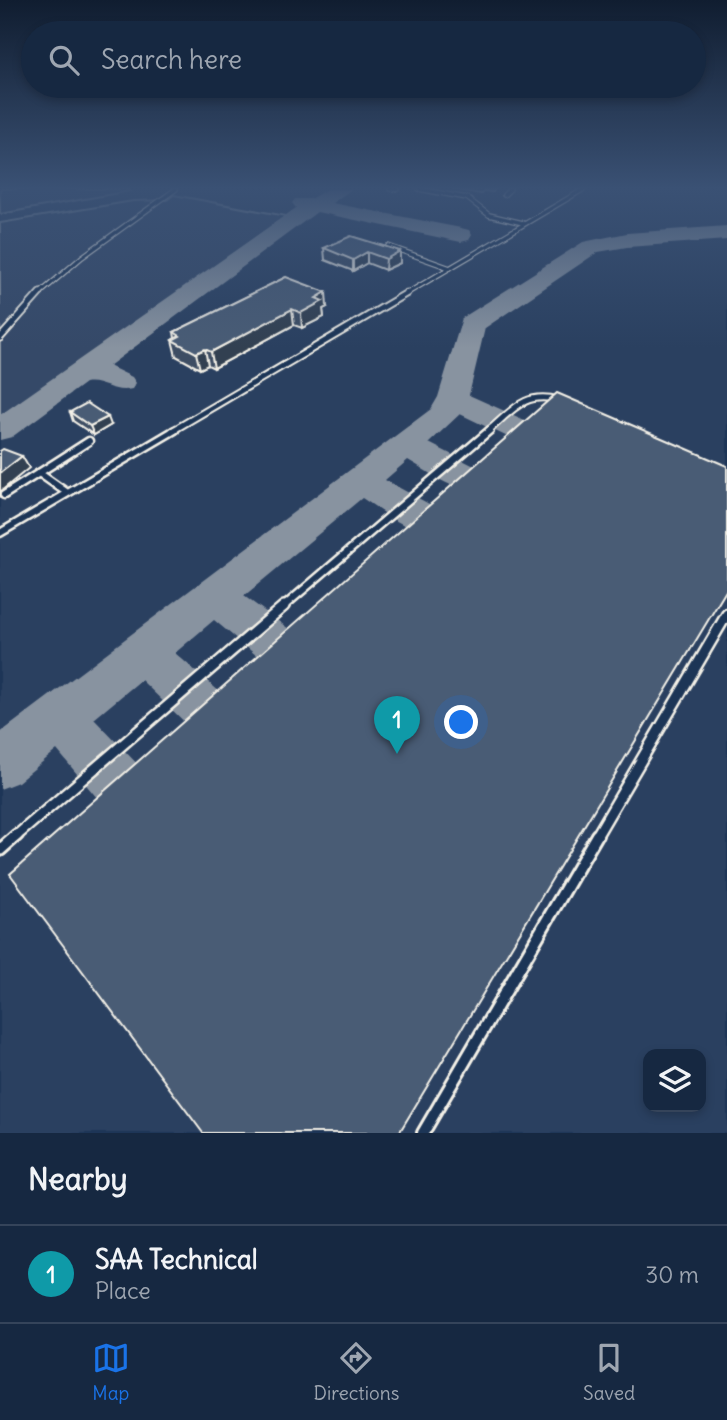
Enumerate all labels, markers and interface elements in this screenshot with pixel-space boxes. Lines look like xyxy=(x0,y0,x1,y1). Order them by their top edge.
search box xyxy=(21,21,706,98)
icon: search xyxy=(45,41,83,79)
text: Search here xyxy=(101,43,242,76)
pin: 1 xyxy=(374,696,420,754)
your location xyxy=(444,705,478,739)
map controls xyxy=(643,1049,706,1112)
button: layers xyxy=(643,1049,706,1112)
text: Nearby xyxy=(28,1160,128,1198)
text: SAA Technical xyxy=(95,1243,258,1276)
text: 1 xyxy=(46,1260,56,1289)
text: 30 m xyxy=(645,1260,699,1289)
text: Place xyxy=(95,1276,151,1305)
tab: Map xyxy=(92,1339,130,1405)
tab: Directions xyxy=(314,1339,399,1405)
tab: Saved xyxy=(583,1339,635,1405)

